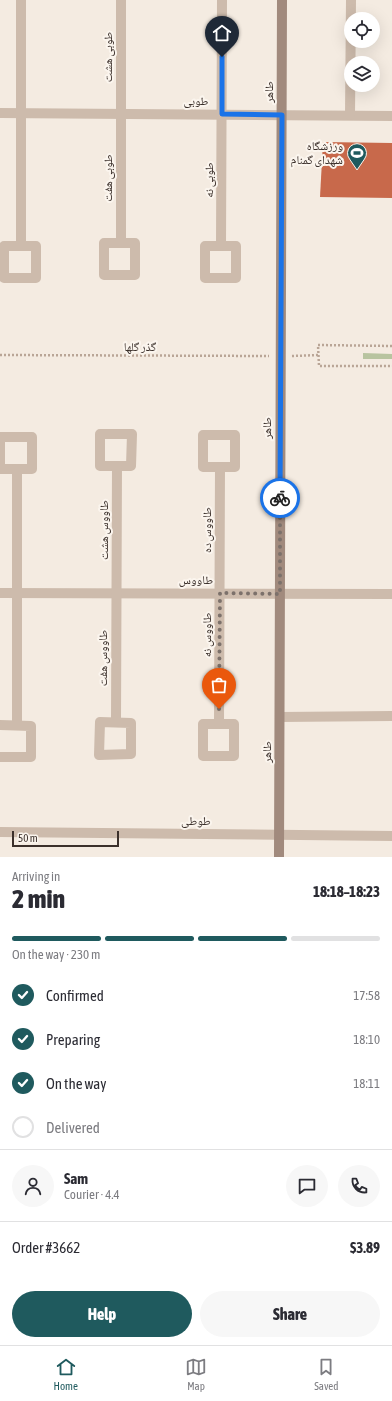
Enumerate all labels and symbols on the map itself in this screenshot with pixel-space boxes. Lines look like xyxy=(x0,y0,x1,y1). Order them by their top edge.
pin xyxy=(205,16,239,57)
street label: طوبی هشت xyxy=(101,32,115,82)
street label: طاهر xyxy=(262,81,276,104)
street label: طوبی xyxy=(183,94,209,108)
place label: ورزشگاه شهدای گمنام xyxy=(291,139,343,168)
sports icon: ورزشگاه شهدای گمنام xyxy=(346,142,368,170)
street label: طوبی هفت xyxy=(101,154,115,202)
street label: طوبی نه xyxy=(202,162,216,198)
street label: گذر گلها xyxy=(124,340,156,354)
street label: طاهر xyxy=(260,417,274,440)
courier xyxy=(260,478,300,518)
street label: طاووس هشت xyxy=(97,500,111,560)
street label: طاووس ده xyxy=(200,507,214,553)
street label: طاووس xyxy=(179,573,213,587)
street label: طاووس نه xyxy=(200,613,214,657)
street label: طاووس هفت xyxy=(96,630,110,686)
pin xyxy=(202,668,236,709)
street label: طاهر xyxy=(260,741,274,764)
street label: طوطی xyxy=(181,814,211,828)
scale bar xyxy=(12,829,119,848)

